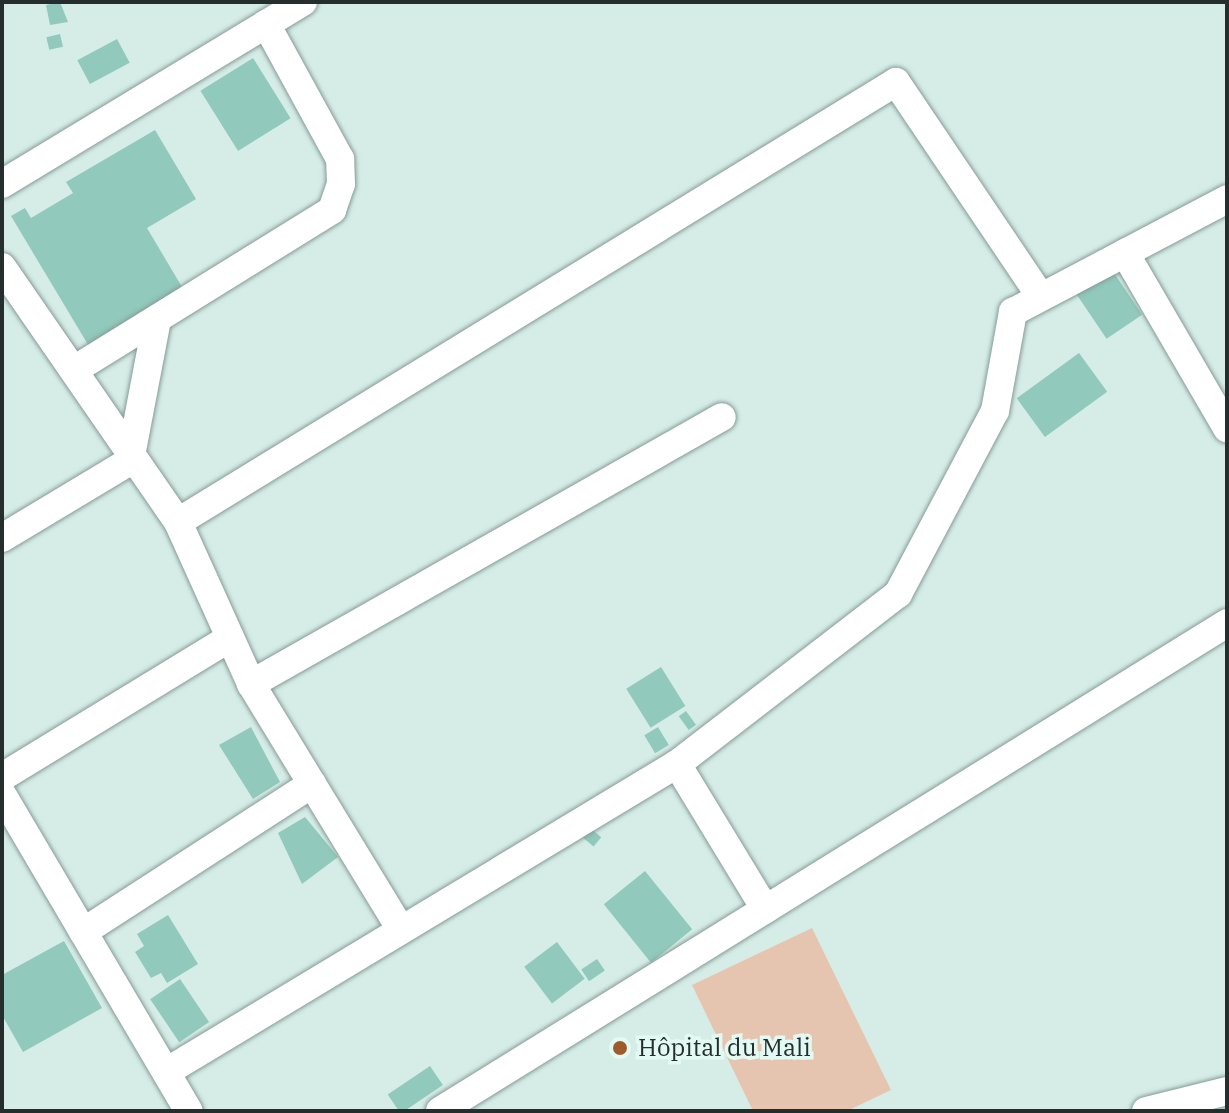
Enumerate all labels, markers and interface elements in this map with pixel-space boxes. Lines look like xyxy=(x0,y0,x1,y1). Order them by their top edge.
place label: Hôpital du Mali xyxy=(638,1034,811,1062)
marker: Hôpital du Mali xyxy=(609,1037,631,1059)

